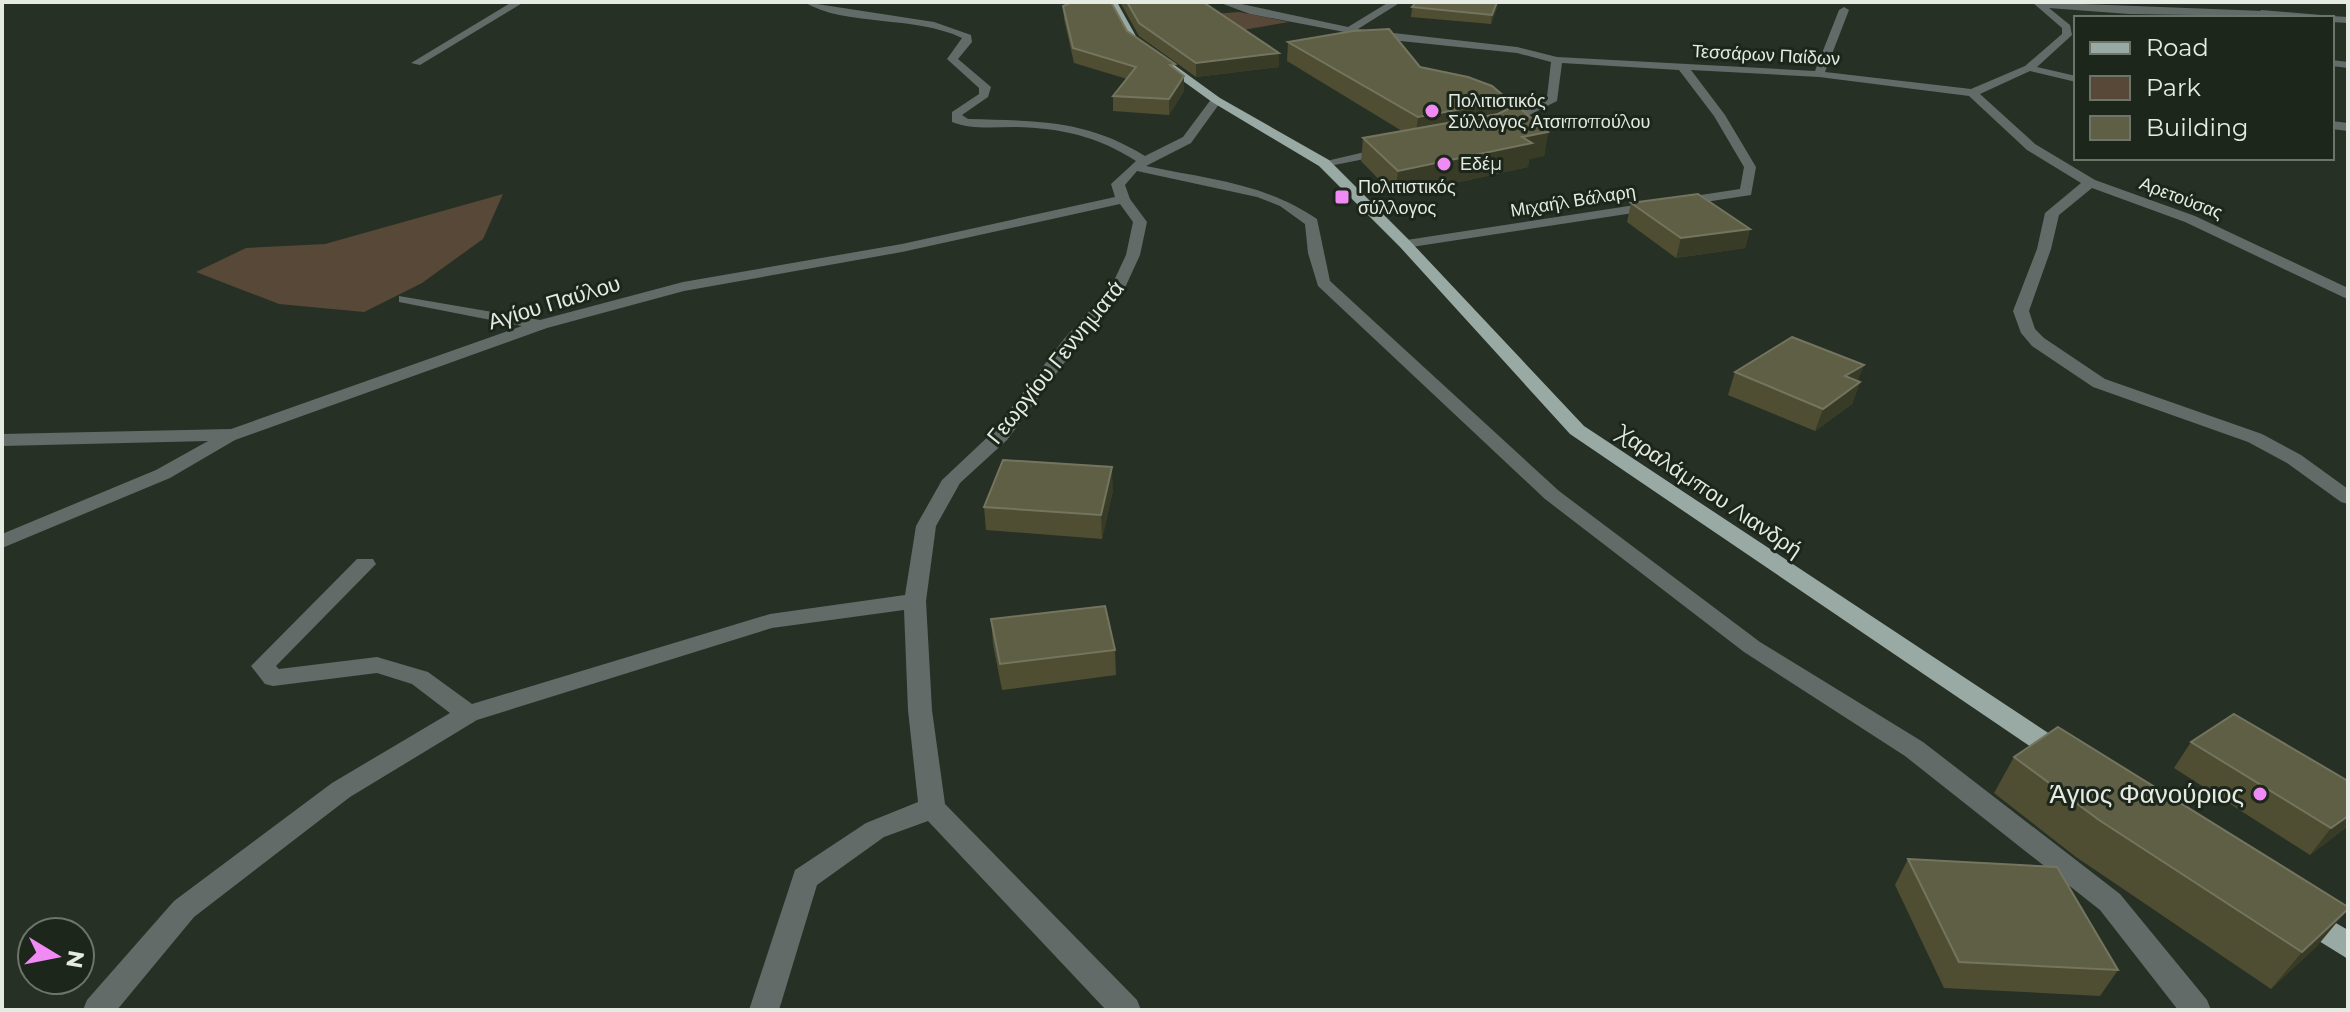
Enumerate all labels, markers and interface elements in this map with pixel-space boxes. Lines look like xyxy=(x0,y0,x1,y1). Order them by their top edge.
legend xyxy=(2074,16,2334,160)
text: Road xyxy=(2146,33,2209,62)
street label: Τεσσάρων Παίδων xyxy=(1691,40,1841,70)
text: Park xyxy=(2146,73,2201,102)
place label: Πολιτιστικός Σύλλογος Ατσιποπούλου xyxy=(1448,90,1650,133)
marker: Πολιτιστικός Σύλλογος Ατσιποπούλου xyxy=(1423,102,1441,120)
text: Building xyxy=(2146,113,2249,142)
place label: Εδέμ xyxy=(1460,153,1502,175)
marker: Εδέμ xyxy=(1435,155,1453,173)
street label: Αρετούσας xyxy=(2136,172,2226,224)
place label: Πολιτιστικός σύλλογος xyxy=(1358,176,1456,219)
street label: Μιχαήλ Βάλαρη xyxy=(1509,180,1637,222)
marker: Πολιτιστικός σύλλογος xyxy=(1333,188,1351,206)
street label: Αγίου Παύλου xyxy=(485,270,624,335)
street label: Γεωργίου Γεννηματά xyxy=(981,275,1130,449)
street label: Χαραλάμπου Λιανδρή xyxy=(1610,418,1807,563)
place label: Άγιος Φανούριος xyxy=(2050,778,2244,810)
marker: Άγιος Φανούριος xyxy=(2251,785,2269,803)
north arrow xyxy=(16,916,96,996)
text: N xyxy=(60,948,90,970)

